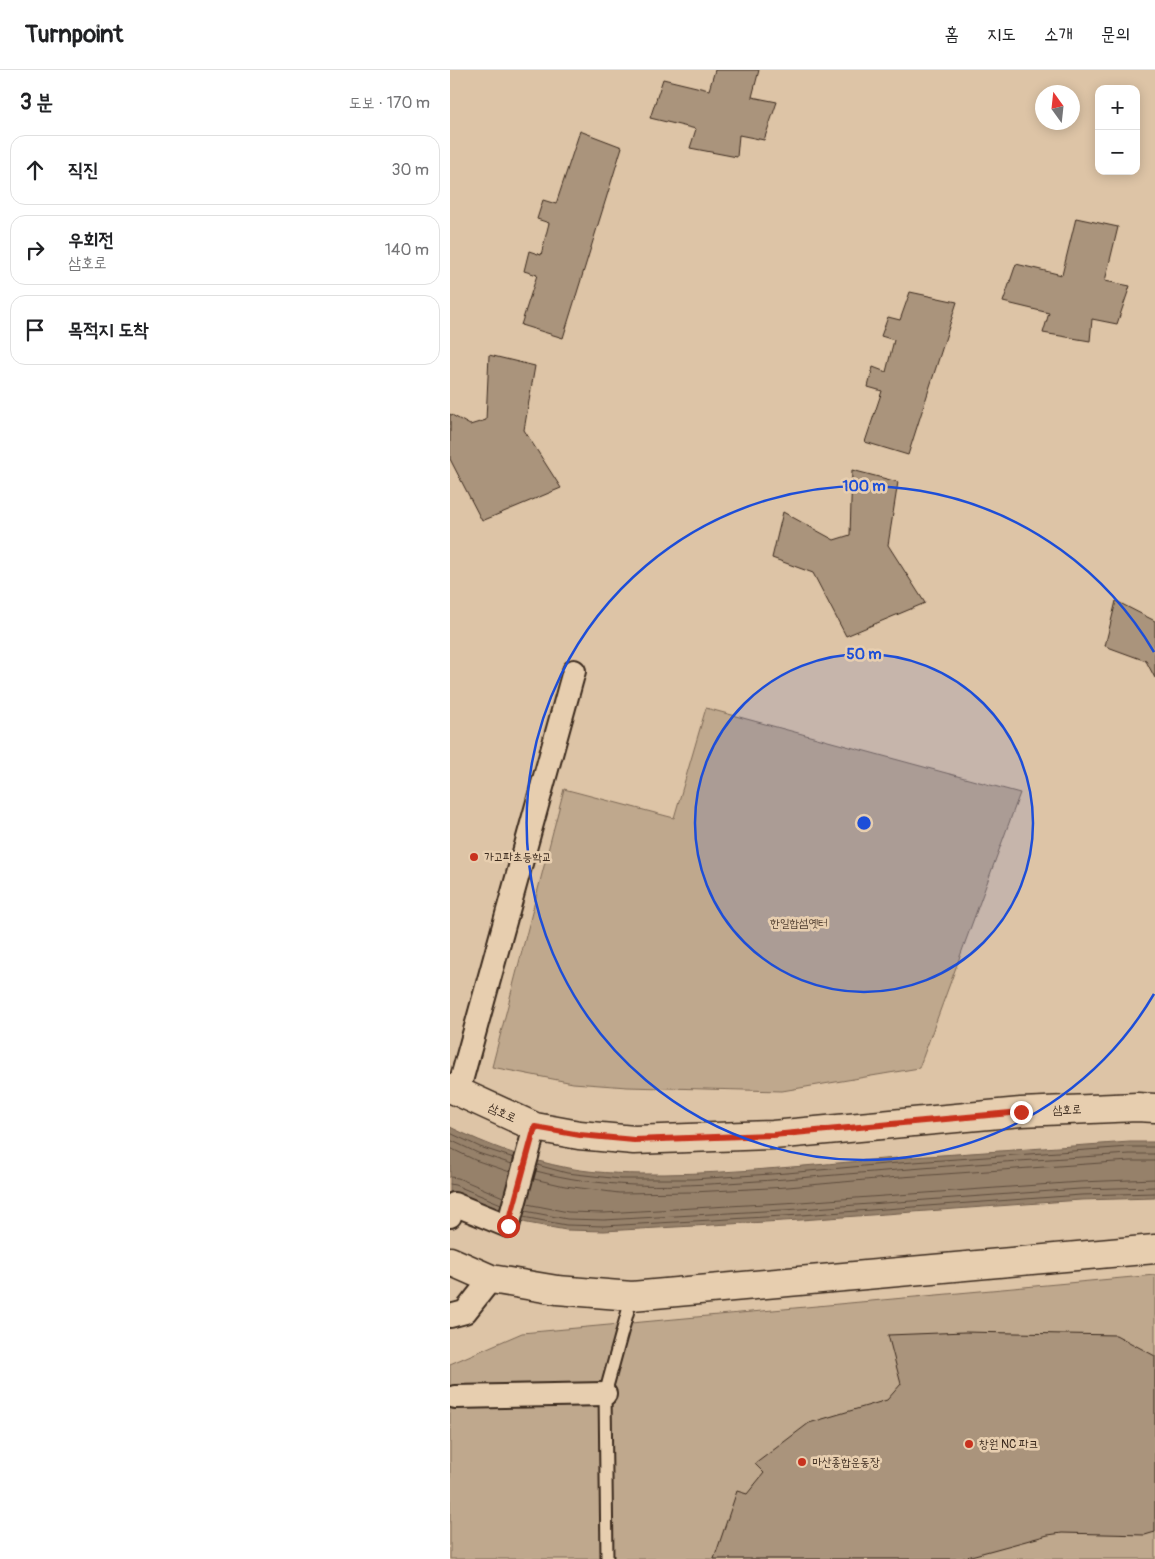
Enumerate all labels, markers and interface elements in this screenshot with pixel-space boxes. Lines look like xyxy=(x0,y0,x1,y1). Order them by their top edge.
text: Turnpoint xyxy=(25,20,123,49)
text: 홈 xyxy=(945,23,959,46)
text: 지도 xyxy=(987,23,1016,46)
text: 소개 xyxy=(1044,23,1073,46)
text: 문의 xyxy=(1101,23,1130,46)
north arrow xyxy=(1035,85,1080,130)
map controls xyxy=(1095,85,1140,175)
button: + xyxy=(1095,85,1140,130)
text: 3 분 xyxy=(20,89,53,116)
text: 도보 · 170 m xyxy=(349,93,430,113)
button: − xyxy=(1095,130,1140,175)
icon: ahead xyxy=(21,156,49,184)
text: 직진 xyxy=(68,158,99,182)
text: 30 m xyxy=(391,160,429,180)
text: 우회전 xyxy=(68,228,114,252)
icon: right xyxy=(21,236,49,264)
text: 140 m xyxy=(385,240,429,260)
text: 삼호로 xyxy=(68,253,107,273)
icon: arrive xyxy=(21,316,49,344)
text: 목적지 도착 xyxy=(68,318,149,342)
text: 100 m xyxy=(843,477,885,496)
text: 50 m xyxy=(847,645,881,664)
centre of rings xyxy=(855,814,873,832)
place label: 가고파초등학교 xyxy=(484,850,552,865)
marker: 가고파초등학교 xyxy=(468,851,480,863)
park label: 한일합섬옛터 xyxy=(770,916,828,931)
street label: 삼호로 xyxy=(486,1100,518,1126)
route end xyxy=(1010,1101,1033,1124)
street label: 삼호로 xyxy=(1052,1102,1082,1118)
route start xyxy=(497,1215,520,1238)
place label: 창원 NC 파크 xyxy=(979,1437,1038,1452)
marker: 창원 NC 파크 xyxy=(963,1438,975,1450)
place label: 마산종합운동장 xyxy=(812,1455,880,1470)
marker: 마산종합운동장 xyxy=(796,1456,808,1468)

